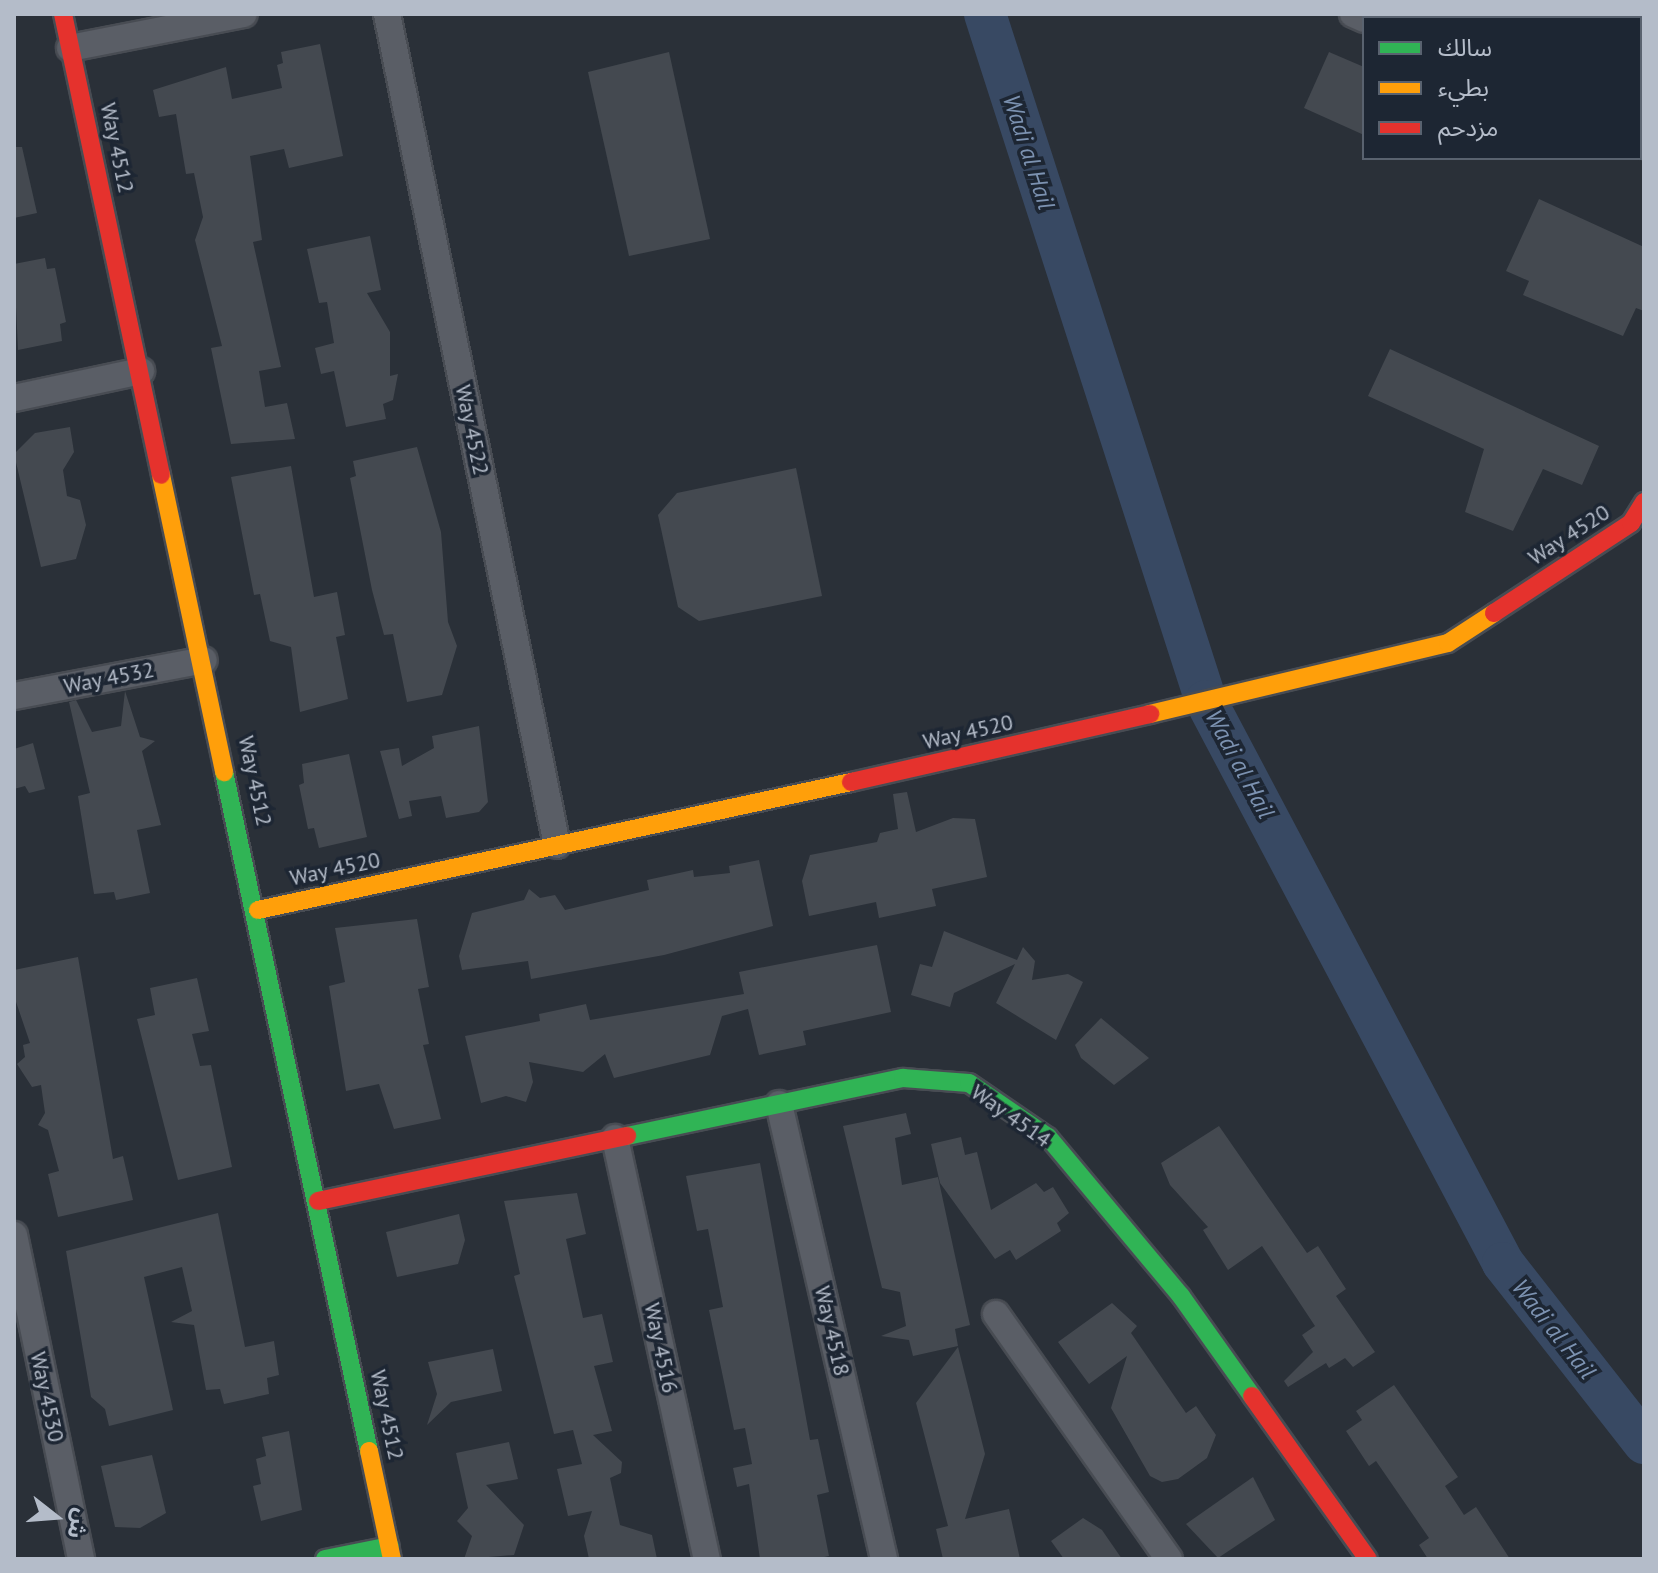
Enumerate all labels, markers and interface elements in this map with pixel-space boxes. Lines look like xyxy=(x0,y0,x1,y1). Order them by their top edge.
legend xyxy=(1362,16,1642,160)
text: سالك xyxy=(1438,32,1492,63)
text: بطيء xyxy=(1438,72,1489,103)
water label: Wadi al Hail xyxy=(997,91,1061,213)
street label: Way 4512 xyxy=(94,100,140,196)
text: مزدحم xyxy=(1438,112,1498,143)
street label: Way 4522 xyxy=(449,382,495,478)
street label: Way 4520 xyxy=(1523,499,1615,571)
street label: Way 4532 xyxy=(61,656,157,700)
water label: Wadi al Hail xyxy=(1199,705,1281,823)
street label: Way 4520 xyxy=(920,709,1016,755)
street label: Way 4512 xyxy=(232,733,278,829)
street label: Way 4520 xyxy=(287,846,383,892)
street label: Way 4514 xyxy=(966,1079,1056,1153)
water label: Wadi al Hail xyxy=(1506,1273,1602,1385)
street label: Way 4518 xyxy=(809,1283,855,1379)
street label: Way 4516 xyxy=(638,1300,684,1396)
street label: Way 4530 xyxy=(24,1349,70,1445)
street label: Way 4512 xyxy=(364,1367,410,1463)
north arrow xyxy=(16,1477,96,1557)
text: ش xyxy=(61,1506,97,1543)

